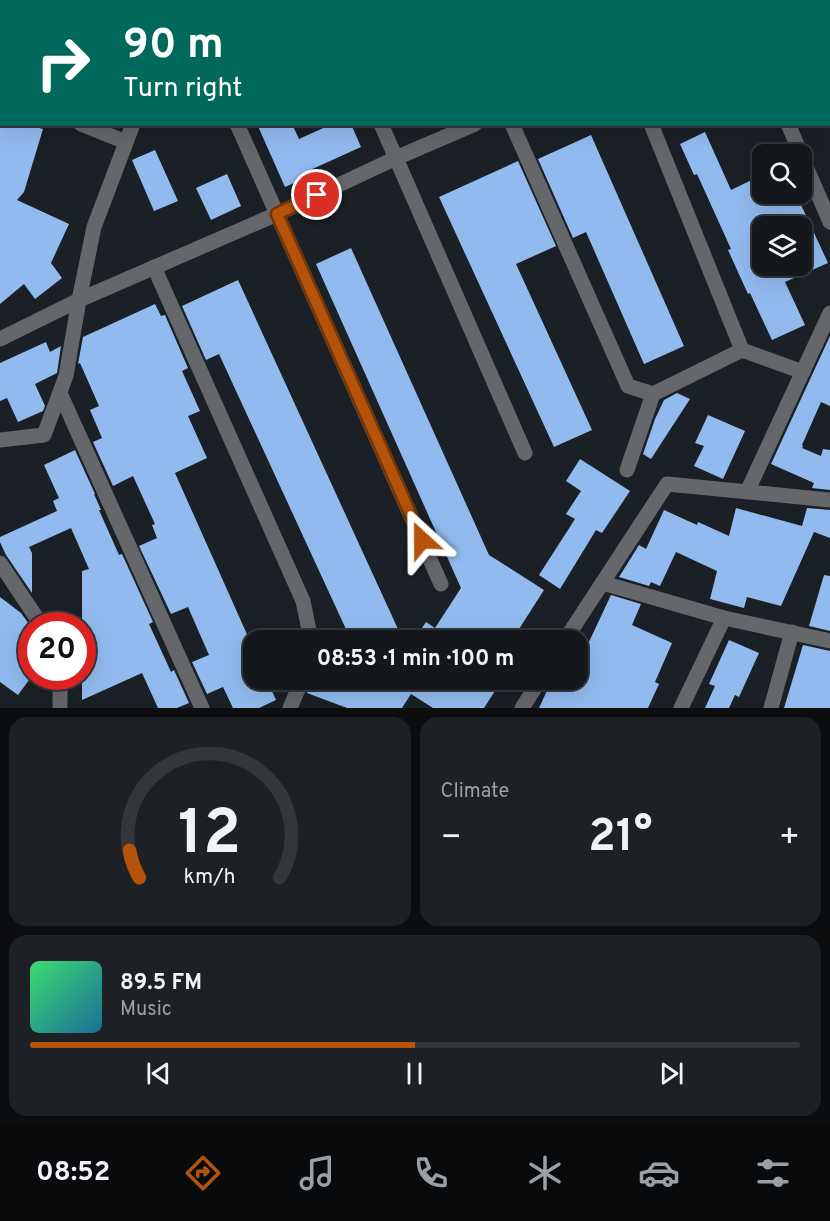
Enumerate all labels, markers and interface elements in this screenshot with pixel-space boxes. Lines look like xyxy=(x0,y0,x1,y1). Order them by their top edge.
text: 90 m xyxy=(123,20,224,73)
icon: right xyxy=(24,24,102,102)
text: Turn right xyxy=(123,72,242,106)
map controls xyxy=(752,144,812,276)
button: search xyxy=(752,144,812,204)
pin xyxy=(291,169,342,220)
icon: arrive xyxy=(300,178,333,211)
button: layers xyxy=(752,216,812,276)
position arrow xyxy=(390,508,454,572)
speed limit sign: 20 xyxy=(18,612,96,690)
text: 08:53 · 1 min · 100 m xyxy=(317,646,514,673)
text: Climate xyxy=(441,779,509,805)
text: 12 xyxy=(178,797,241,876)
text: 21° xyxy=(588,810,652,867)
text: − xyxy=(441,818,462,860)
text: + xyxy=(779,818,800,860)
text: km/h xyxy=(184,865,236,892)
text: 89.5 FM xyxy=(120,970,202,997)
text: Music xyxy=(120,997,172,1023)
icon: previous xyxy=(142,1057,175,1090)
icon: pause xyxy=(398,1057,431,1090)
icon: next xyxy=(655,1057,688,1090)
icon: directions xyxy=(182,1152,224,1194)
icon: music xyxy=(296,1152,338,1194)
icon: phone xyxy=(410,1152,452,1194)
icon: climate xyxy=(524,1152,566,1194)
icon: car xyxy=(638,1152,680,1194)
icon: filters xyxy=(752,1152,794,1194)
text: 08:52 xyxy=(36,1156,110,1190)

